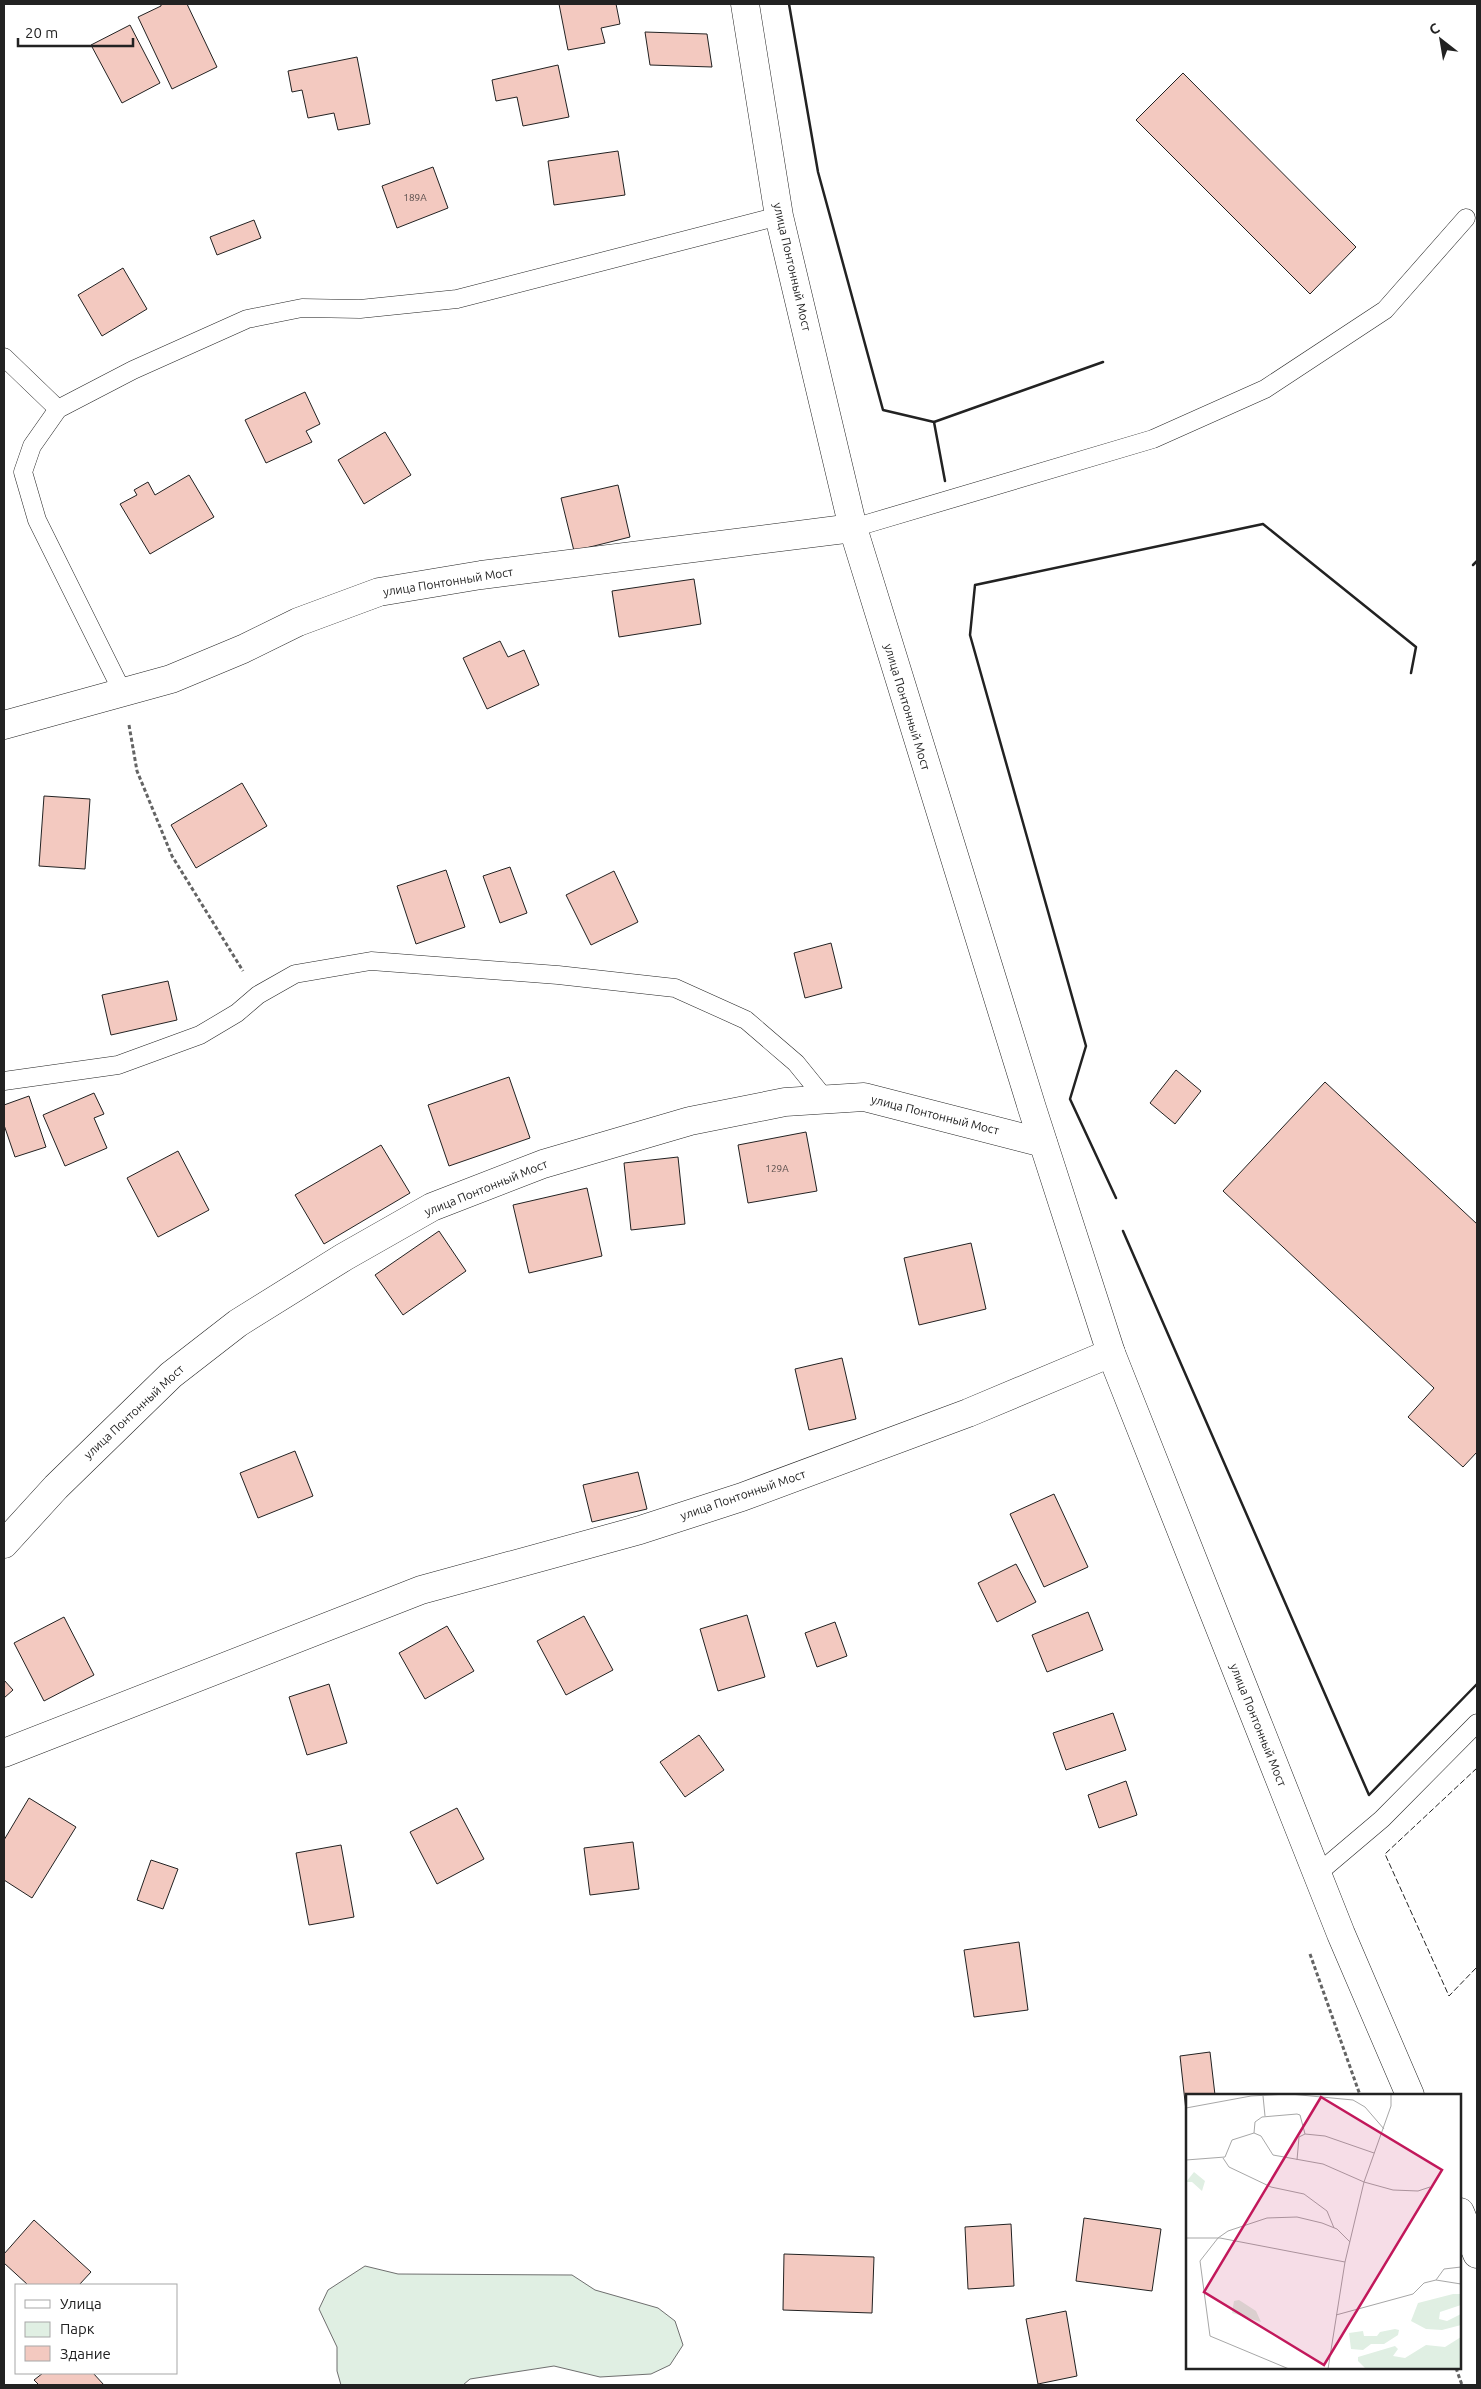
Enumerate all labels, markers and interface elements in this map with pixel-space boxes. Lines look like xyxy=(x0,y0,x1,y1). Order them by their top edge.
scale bar xyxy=(18,15,132,47)
north arrow xyxy=(1416,15,1466,65)
text: С xyxy=(1426,20,1442,38)
text: 20 m xyxy=(25,24,58,41)
house number: 189А xyxy=(403,192,427,203)
street label: улица Понтонный Мост xyxy=(771,201,814,333)
street label: улица Понтонный Мост xyxy=(382,565,515,598)
street label: улица Понтонный Мост xyxy=(882,642,933,772)
street label: улица Понтонный Мост xyxy=(870,1092,1001,1137)
street label: улица Понтонный Мост xyxy=(422,1157,550,1218)
house number: 129А xyxy=(765,1163,789,1174)
street label: улица Понтонный Мост xyxy=(81,1362,187,1461)
street label: улица Понтонный Мост xyxy=(679,1467,808,1522)
street label: улица Понтонный Мост xyxy=(1228,1661,1289,1789)
inset map xyxy=(1186,2094,1461,2369)
legend xyxy=(15,2284,178,2374)
text: Улица xyxy=(60,2295,102,2312)
text: Парк xyxy=(60,2320,95,2337)
text: Здание xyxy=(60,2345,111,2362)

